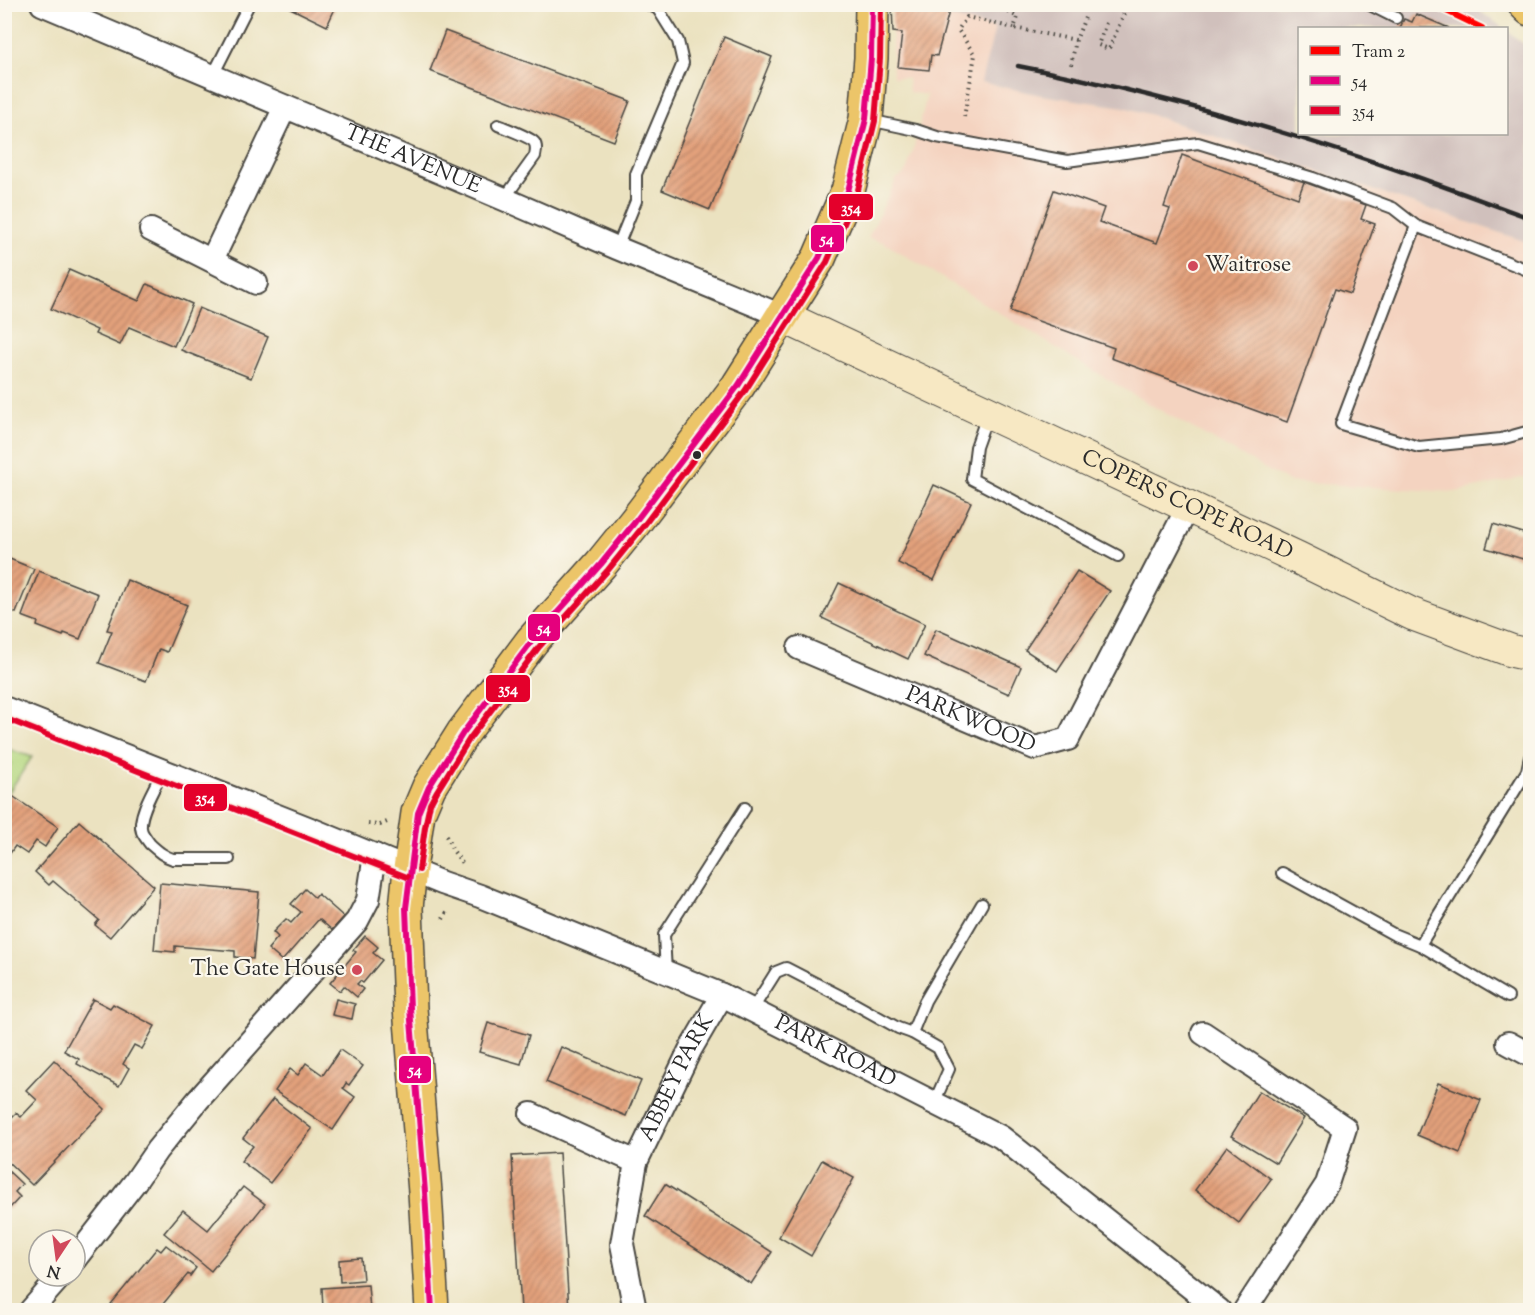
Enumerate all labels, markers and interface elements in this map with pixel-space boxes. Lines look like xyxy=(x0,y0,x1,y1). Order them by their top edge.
legend xyxy=(1298,27,1508,135)
text: Tram 2 xyxy=(1352,40,1406,66)
text: 54 xyxy=(1351,70,1367,96)
text: 354 xyxy=(1352,100,1375,126)
street label: THE AVENUE xyxy=(339,117,486,203)
line badge: 354 xyxy=(828,193,874,221)
text: 354 xyxy=(841,198,861,221)
line badge: 54 xyxy=(810,224,845,253)
text: 54 xyxy=(818,229,834,252)
place label: Waitrose xyxy=(1205,250,1291,282)
marker: Waitrose xyxy=(1186,259,1200,273)
street label: COPERS COPE ROAD xyxy=(1075,442,1298,569)
unlabelled marker xyxy=(691,449,703,461)
line badge: 54 xyxy=(527,613,561,642)
text: 54 xyxy=(535,618,551,641)
line badge: 354 xyxy=(485,674,531,703)
text: 354 xyxy=(498,679,518,702)
street label: PARKWOOD xyxy=(900,679,1040,762)
line badge: 354 xyxy=(183,783,228,812)
text: 354 xyxy=(195,788,215,811)
place label: The Gate House xyxy=(191,954,345,986)
marker: The Gate House xyxy=(350,963,364,977)
street label: ABBEY PARK xyxy=(632,1008,723,1147)
street label: PARK ROAD xyxy=(768,1008,901,1097)
line badge: 54 xyxy=(398,1055,432,1084)
text: 54 xyxy=(406,1060,422,1083)
north arrow xyxy=(27,1228,87,1288)
text: N xyxy=(45,1257,63,1283)

